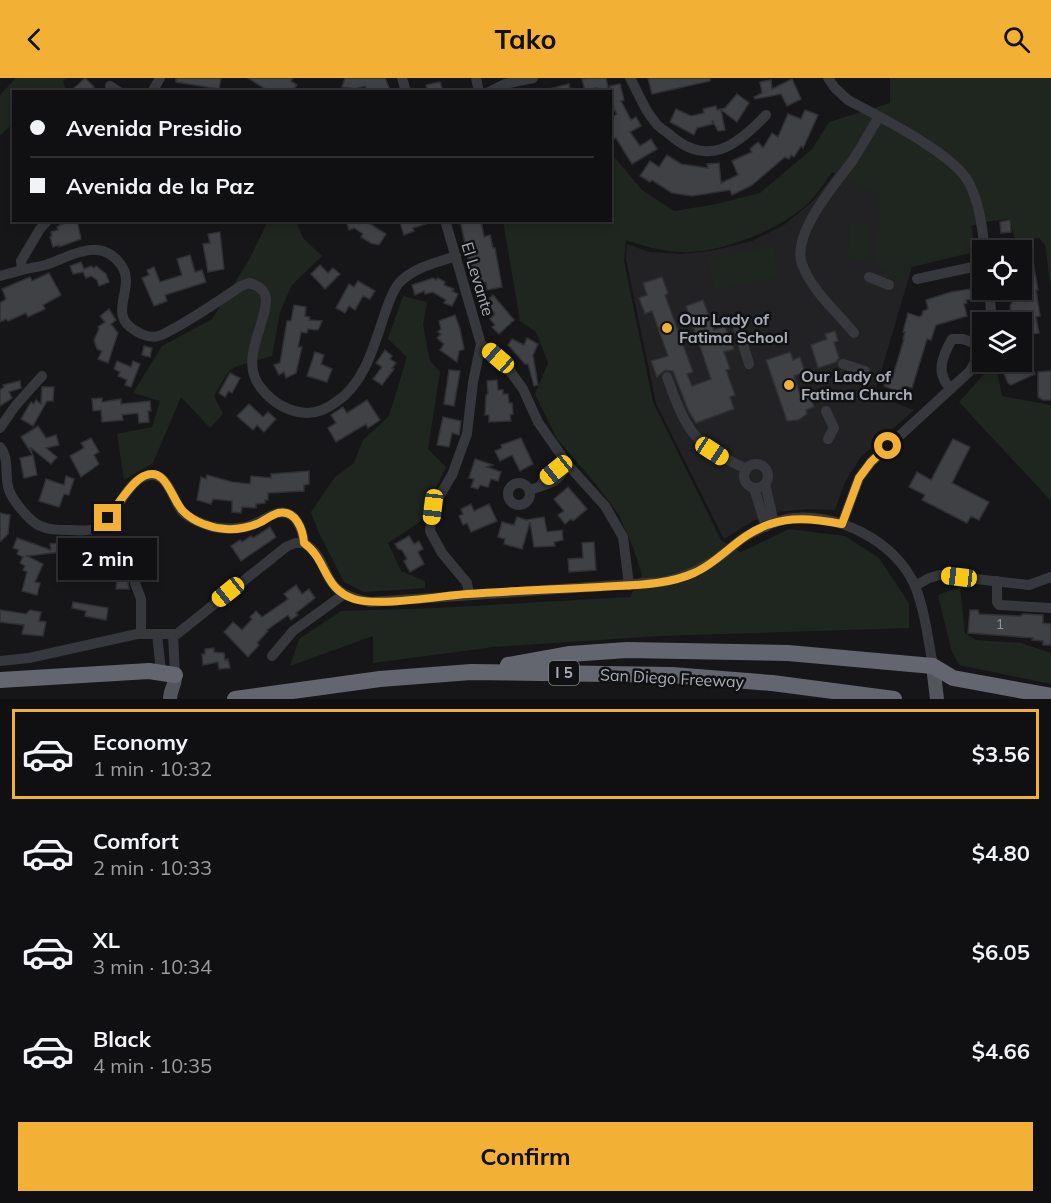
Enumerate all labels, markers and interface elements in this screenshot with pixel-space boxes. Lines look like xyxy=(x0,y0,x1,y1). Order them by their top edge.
text: Tako xyxy=(495,22,556,56)
icon: back xyxy=(18,23,51,56)
icon: search xyxy=(1000,23,1033,56)
text: Avenida Presidio xyxy=(66,114,242,142)
text: Avenida de la Paz xyxy=(66,172,255,200)
street label: El Levante xyxy=(457,240,499,318)
map controls xyxy=(972,240,1032,372)
button: locate xyxy=(972,240,1032,300)
place label: Our Lady of Fatima School xyxy=(679,309,788,347)
button: layers xyxy=(972,312,1032,372)
marker: Our Lady of Fatima School xyxy=(660,321,674,335)
car xyxy=(479,339,517,377)
place label: Our Lady of Fatima Church xyxy=(801,366,913,404)
marker: Our Lady of Fatima Church xyxy=(782,378,796,392)
route start xyxy=(874,432,901,459)
car xyxy=(692,434,732,468)
car xyxy=(536,452,576,488)
car xyxy=(422,488,444,526)
route end xyxy=(94,504,121,531)
callout: 2 min xyxy=(58,539,158,581)
text: 2 min xyxy=(81,546,134,571)
car xyxy=(940,566,978,588)
car xyxy=(208,574,248,610)
house number: 1 xyxy=(996,615,1004,633)
road number: I 5 xyxy=(549,661,579,685)
street label: San Diego Freeway xyxy=(599,664,745,692)
icon: car xyxy=(21,727,75,781)
text: Economy xyxy=(93,728,188,756)
text: $3.56 xyxy=(972,740,1030,768)
text: 1 min · 10:32 xyxy=(93,756,212,781)
icon: car xyxy=(21,826,75,880)
text: Comfort xyxy=(93,827,179,855)
text: $4.80 xyxy=(972,839,1030,867)
text: 2 min · 10:33 xyxy=(93,855,212,880)
icon: car xyxy=(21,925,75,979)
text: XL xyxy=(93,926,120,954)
text: $6.05 xyxy=(972,938,1030,966)
text: 3 min · 10:34 xyxy=(93,954,212,979)
icon: car xyxy=(21,1024,75,1078)
text: Black xyxy=(93,1025,151,1053)
text: $4.66 xyxy=(972,1037,1030,1065)
text: 4 min · 10:35 xyxy=(93,1053,212,1078)
button: Confirm xyxy=(18,1122,1033,1191)

